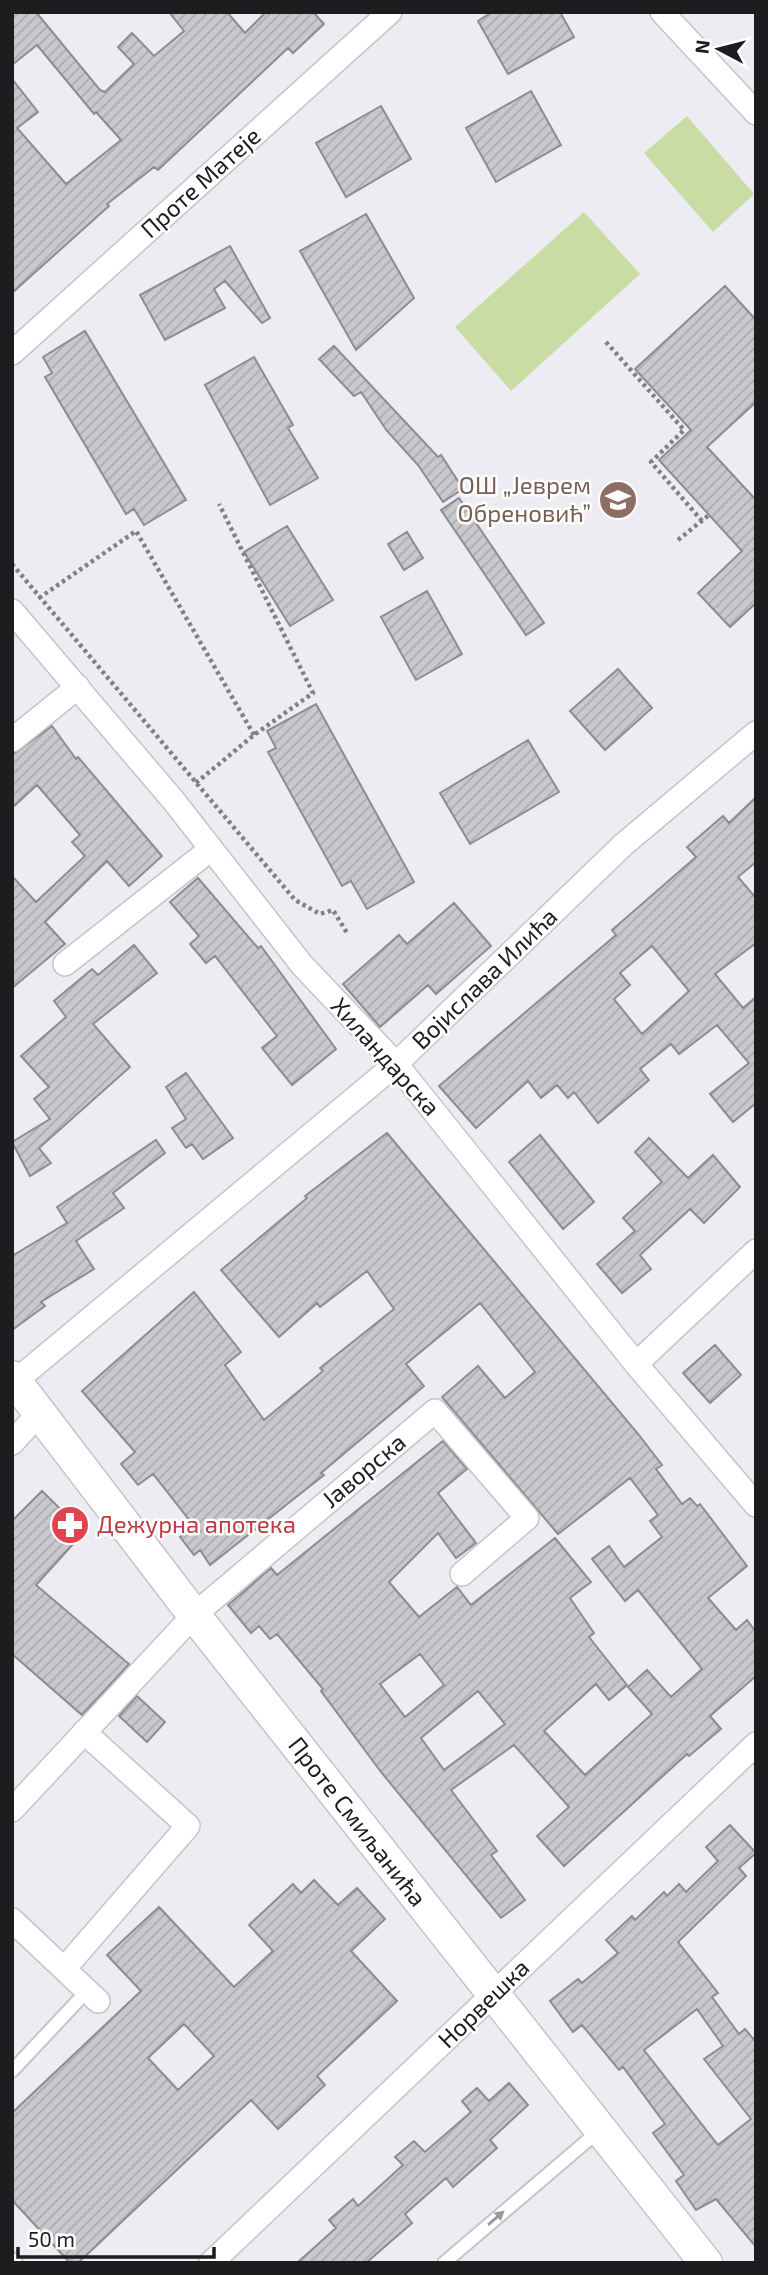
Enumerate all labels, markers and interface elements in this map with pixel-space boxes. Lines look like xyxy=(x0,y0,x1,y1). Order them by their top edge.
north arrow xyxy=(684,14,754,84)
text: N xyxy=(689,39,714,55)
street label: Проте Матеје xyxy=(134,120,266,243)
place label: ОШ „Јеврем Обреновић” xyxy=(458,470,591,527)
school or university icon: ОШ „Јеврем Обреновић” xyxy=(597,479,639,521)
street label: Војислава Илића xyxy=(405,901,563,1055)
street label: Хиландарска xyxy=(326,991,447,1121)
street label: Јаворска xyxy=(315,1427,411,1513)
pharmacy icon: Дежурна апотека xyxy=(49,1504,91,1546)
place label: Дежурна апотека xyxy=(97,1509,296,1539)
street label: Проте Смиљанића xyxy=(283,1731,433,1912)
street label: Норвешка xyxy=(431,1952,535,2053)
one-way arrow xyxy=(487,2210,505,2226)
scale bar xyxy=(18,2216,214,2260)
text: 50 m xyxy=(28,2226,75,2251)

